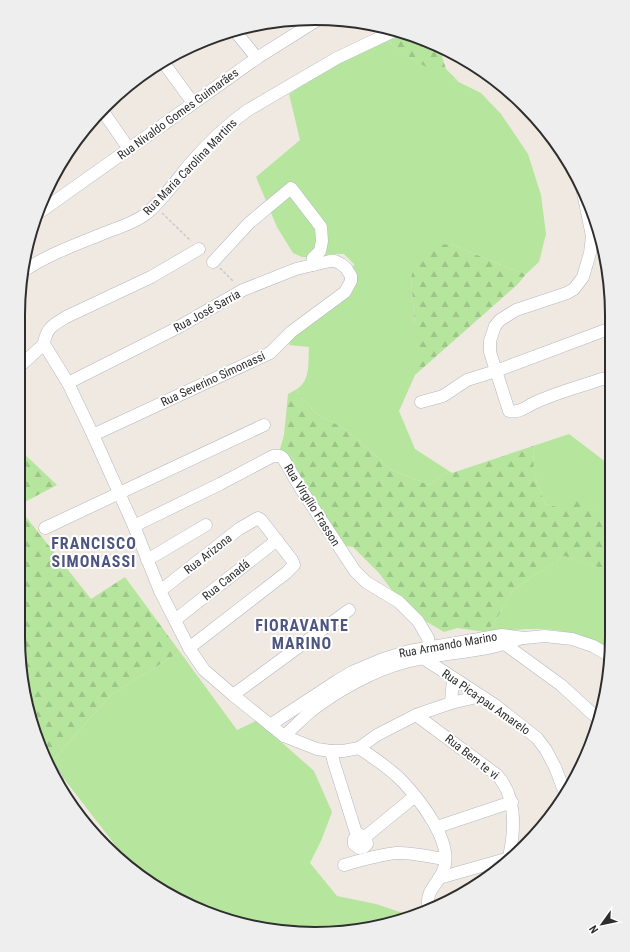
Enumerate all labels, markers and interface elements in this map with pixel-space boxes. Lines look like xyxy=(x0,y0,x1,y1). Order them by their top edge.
street label: Rua Nivaldo Gomes Guimarães xyxy=(115,65,241,163)
street label: Rua Maria Carolina Martins xyxy=(140,116,240,218)
street label: Rua José Sarria xyxy=(171,287,243,335)
street label: Rua Severino Simonassi xyxy=(159,349,267,409)
street label: Rua Virgílio Frasson xyxy=(281,461,343,549)
street label: Rua Arizona xyxy=(181,531,235,577)
district label: FRANCISCO SIMONASSI xyxy=(51,534,137,571)
street label: Rua Canadá xyxy=(200,557,253,603)
district label: FIORAVANTE MARINO xyxy=(255,616,349,653)
street label: Rua Armando Marino xyxy=(398,629,498,661)
street label: Rua Pica-pau Amarelo xyxy=(439,666,533,738)
street label: Rua Bem te vi xyxy=(442,732,502,782)
north arrow xyxy=(582,904,622,944)
text: N xyxy=(587,923,601,936)

